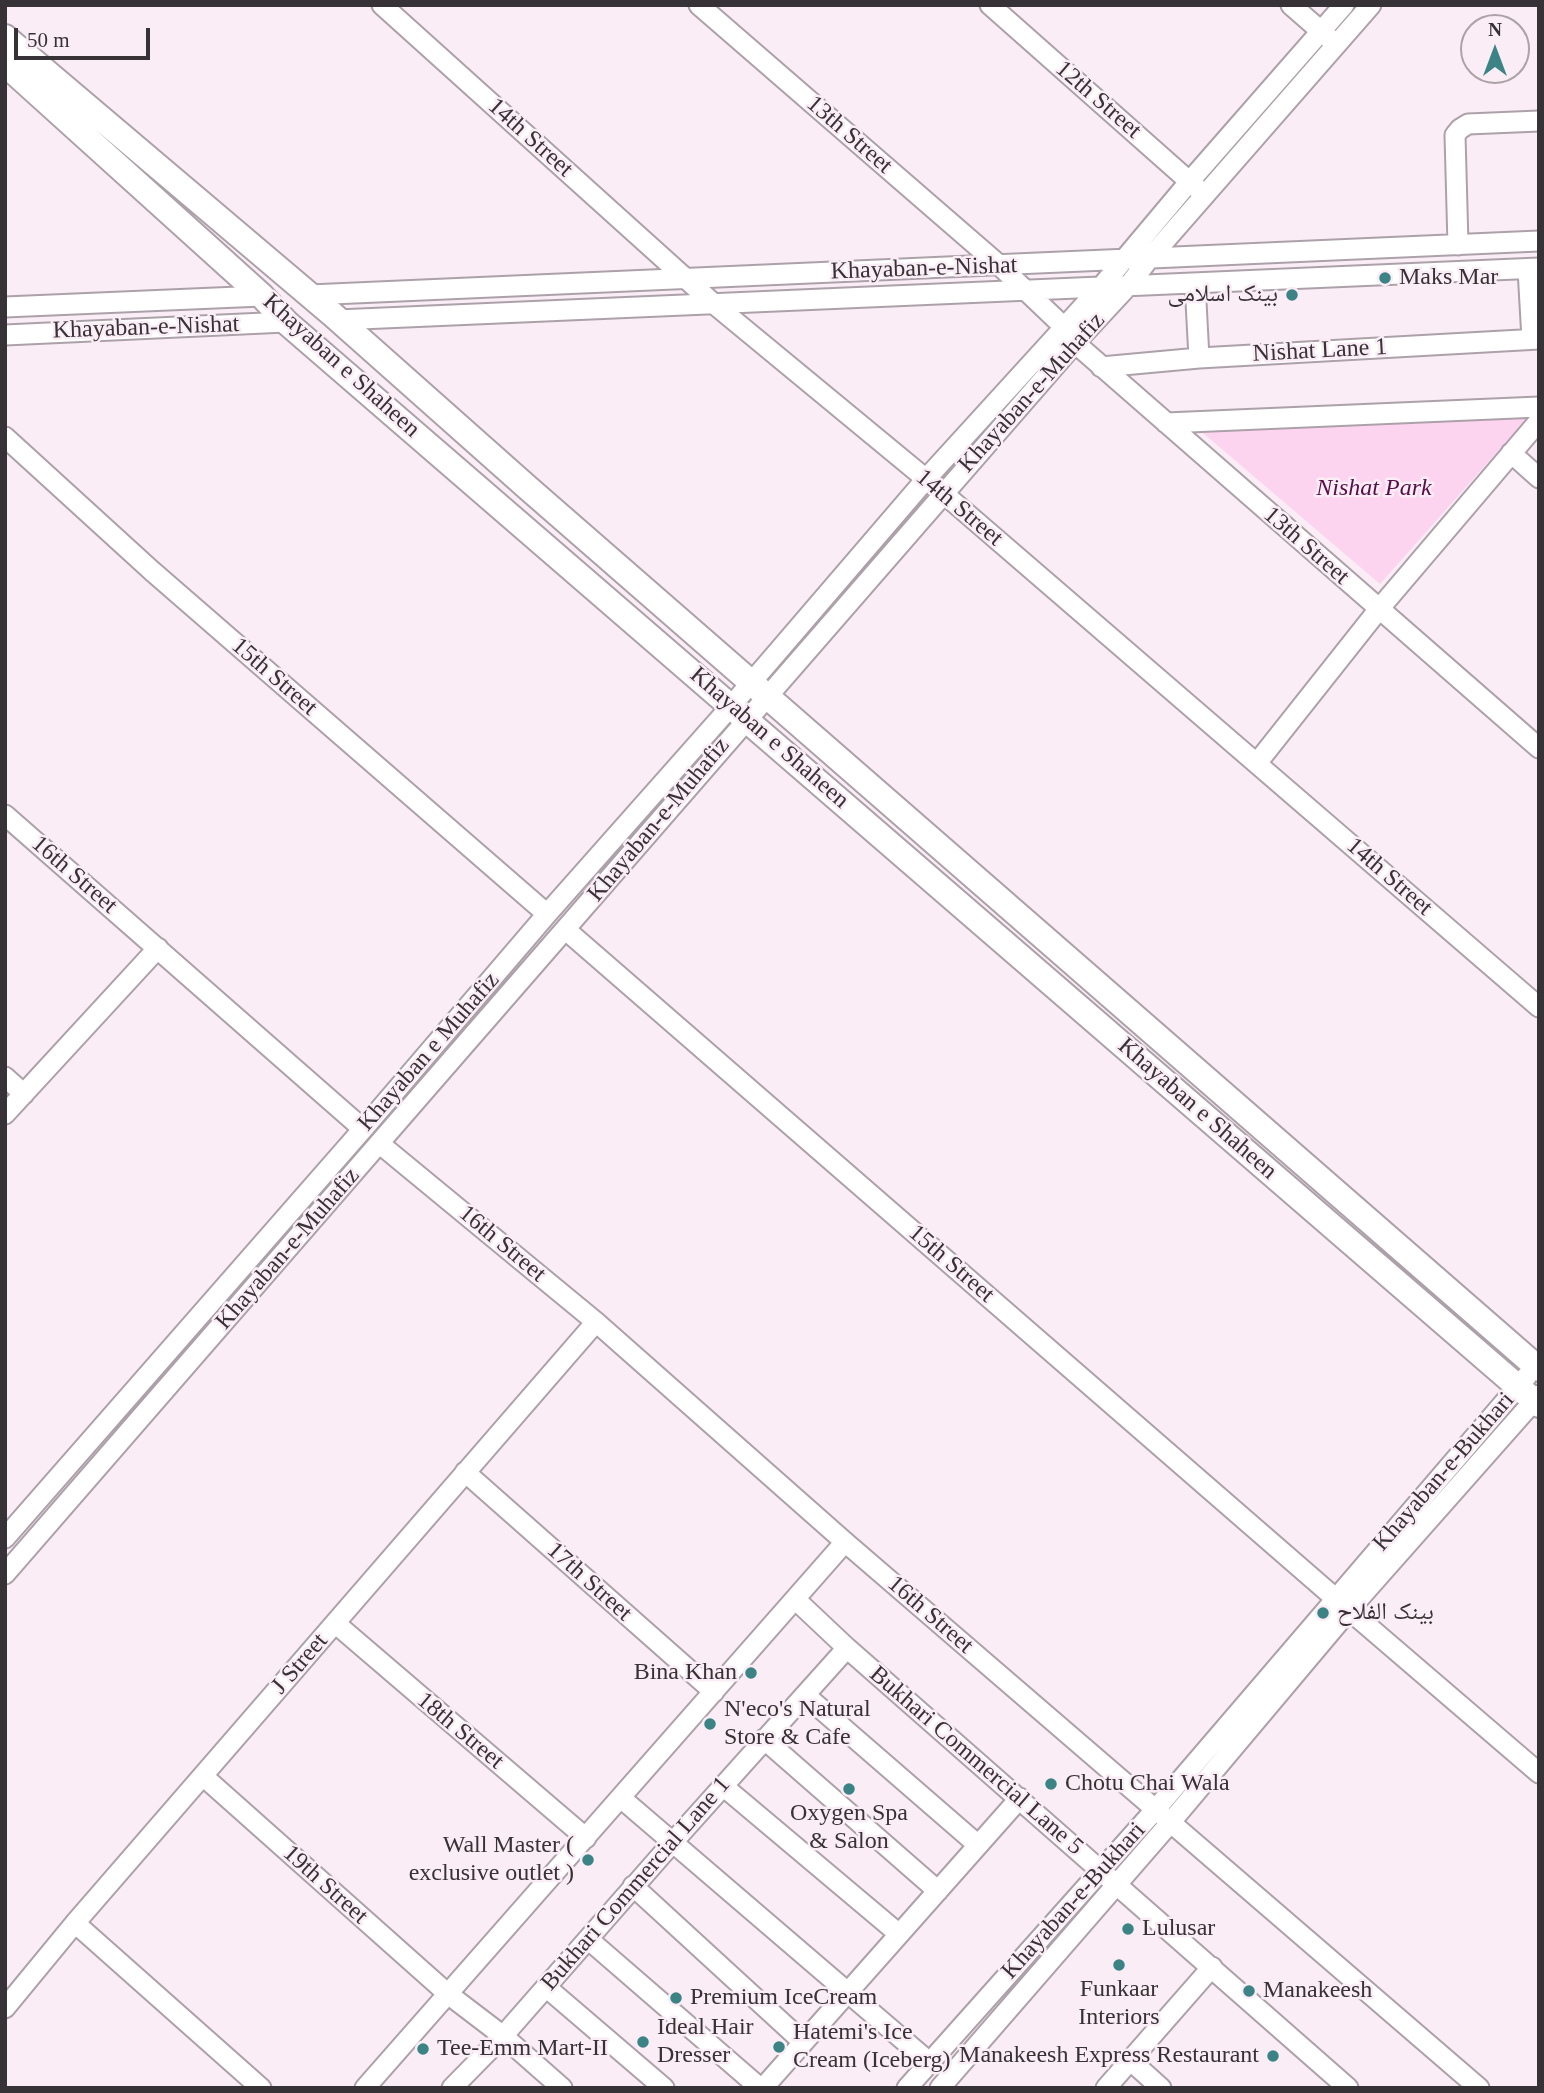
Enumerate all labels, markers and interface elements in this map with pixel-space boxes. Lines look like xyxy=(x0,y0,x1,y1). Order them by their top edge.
scale bar xyxy=(18,14,154,58)
north arrow xyxy=(1460,14,1530,84)
text: N xyxy=(1488,19,1502,40)
text: 50 m xyxy=(27,28,70,52)
street label: 12th Street xyxy=(1049,55,1147,145)
street label: 13th Street xyxy=(800,90,898,180)
street label: 14th Street xyxy=(481,92,579,184)
street label: Khayaban-e-Nishat xyxy=(830,251,1018,287)
place label: Maks Mar xyxy=(1399,264,1498,292)
marker: Maks Mar xyxy=(1377,270,1393,286)
place label: بینک اسلامی xyxy=(1168,281,1278,309)
marker: بینک اسلامی xyxy=(1284,287,1300,303)
street label: Khayaban e Shaheen xyxy=(257,288,425,444)
street label: Khayaban-e-Muhafiz xyxy=(953,307,1111,479)
street label: Khayaban-e-Nishat xyxy=(52,310,240,346)
street label: Nishat Lane 1 xyxy=(1252,333,1388,369)
street label: 14th Street xyxy=(910,463,1008,553)
park label: Nishat Park xyxy=(1316,475,1432,503)
street label: 13th Street xyxy=(1257,501,1355,591)
street label: 15th Street xyxy=(225,632,323,722)
street label: Khayaban e Shaheen xyxy=(684,661,854,815)
street label: Khayaban-e-Muhafiz xyxy=(582,732,736,908)
street label: 16th Street xyxy=(25,830,123,920)
street label: 14th Street xyxy=(1340,832,1438,922)
street label: Khayaban e Muhafiz xyxy=(352,967,506,1137)
street label: Khayaban e Shaheen xyxy=(1112,1032,1282,1186)
street label: Khayaban-e-Muhafiz xyxy=(210,1162,366,1336)
street label: 16th Street xyxy=(453,1199,551,1289)
street label: 15th Street xyxy=(902,1219,1000,1309)
street label: Khayaban-e-Bukhari xyxy=(1367,1387,1521,1557)
street label: 17th Street xyxy=(540,1536,638,1628)
street label: 16th Street xyxy=(881,1570,979,1660)
place label: بینک الفلاح xyxy=(1337,1599,1434,1627)
marker: بینک الفلاح xyxy=(1315,1605,1331,1621)
street label: J Street xyxy=(266,1628,334,1700)
place label: Bina Khan xyxy=(634,1659,737,1687)
street label: Bukhari Commercial Lane 5 xyxy=(863,1660,1089,1862)
marker: Bina Khan xyxy=(743,1665,759,1681)
street label: 18th Street xyxy=(411,1686,509,1776)
place label: N'eco's Natural Store & Cafe xyxy=(724,1696,871,1752)
marker: N'eco's Natural Store & Cafe xyxy=(702,1716,718,1732)
place label: Chotu Chai Wala xyxy=(1065,1770,1230,1798)
street label: Bukhari Commercial Lane 1 xyxy=(535,1771,737,1997)
marker: Chotu Chai Wala xyxy=(1043,1776,1059,1792)
marker: Oxygen Spa & Salon xyxy=(841,1781,857,1797)
place label: Oxygen Spa & Salon xyxy=(790,1800,908,1856)
street label: Khayaban-e-Bukhari xyxy=(996,1817,1152,1985)
place label: Wall Master ( exclusive outlet ) xyxy=(409,1832,574,1888)
street label: 19th Street xyxy=(276,1839,374,1931)
marker: Wall Master ( exclusive outlet ) xyxy=(580,1852,596,1868)
place label: Lulusar xyxy=(1142,1915,1215,1943)
marker: Lulusar xyxy=(1120,1921,1136,1937)
marker: Funkaar Interiors xyxy=(1111,1957,1127,1973)
place label: Funkaar Interiors xyxy=(1078,1976,1160,2032)
place label: Manakeesh xyxy=(1263,1977,1372,2005)
marker: Manakeesh xyxy=(1241,1983,1257,1999)
place label: Premium IceCream xyxy=(690,1984,877,2012)
marker: Premium IceCream xyxy=(668,1990,684,2006)
place label: Ideal Hair Dresser xyxy=(657,2014,754,2070)
place label: Hatemi's Ice Cream (Iceberg) xyxy=(793,2019,950,2075)
marker: Ideal Hair Dresser xyxy=(635,2034,651,2050)
place label: Tee-Emm Mart-II xyxy=(437,2035,608,2063)
marker: Hatemi's Ice Cream (Iceberg) xyxy=(771,2039,787,2055)
marker: Tee-Emm Mart-II xyxy=(415,2041,431,2057)
place label: Manakeesh Express Restaurant xyxy=(959,2042,1259,2070)
marker: Manakeesh Express Restaurant xyxy=(1265,2048,1281,2064)

